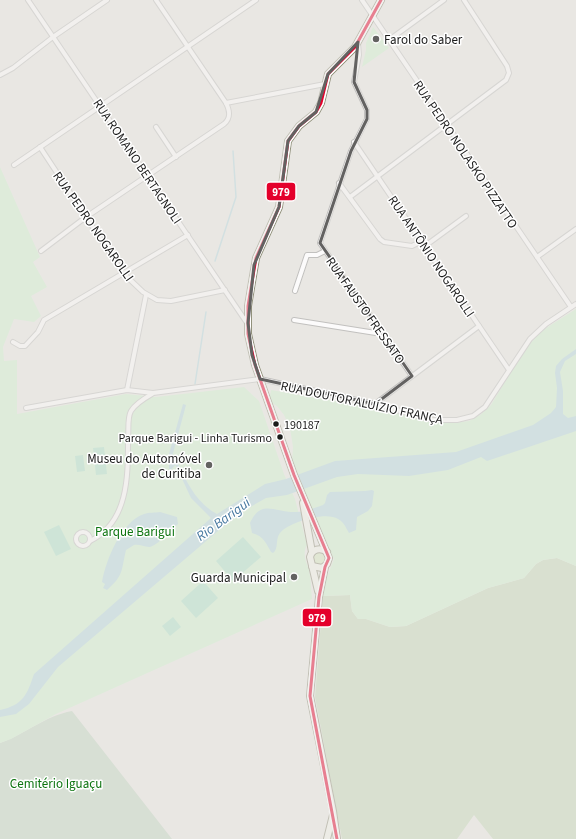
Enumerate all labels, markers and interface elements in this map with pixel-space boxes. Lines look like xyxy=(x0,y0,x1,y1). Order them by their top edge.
place label: Farol do Saber xyxy=(384,31,463,49)
marker: Farol do Saber xyxy=(371,34,381,44)
street label: RUA PEDRO NOLASKO PIZZATTO xyxy=(409,77,522,232)
street label: RUA ROMANO BERTAGNOLI xyxy=(89,95,186,228)
street label: RUA PEDRO NOGAROLLI xyxy=(48,168,138,285)
line badge: 979 xyxy=(266,182,296,201)
text: 979 xyxy=(272,185,290,200)
street label: RUA ANTÔNIO NOGAROLLI xyxy=(384,192,479,321)
street label: RUA FAUSTO FRESSATO xyxy=(321,253,409,368)
street label: RUA DOUTOR ALUÍZIO FRANÇA xyxy=(279,377,446,429)
place label: 190187 xyxy=(284,417,320,434)
marker: 190187 xyxy=(271,419,281,429)
place label: Parque Barigui - Linha Turismo xyxy=(118,430,272,447)
marker: Parque Barigui - Linha Turismo xyxy=(275,432,285,442)
place label: Museu do Automóvel de Curitiba xyxy=(87,450,201,483)
marker: Museu do Automóvel de Curitiba xyxy=(204,460,214,470)
water label: Rio Barigui xyxy=(192,493,255,546)
park label: Parque Barigui xyxy=(95,523,175,541)
place label: Guarda Municipal xyxy=(191,569,286,587)
marker: Guarda Municipal xyxy=(289,572,299,582)
line badge: 979 xyxy=(302,608,332,627)
text: 979 xyxy=(308,611,326,626)
park label: Cemitério Iguaçu xyxy=(10,775,102,793)

